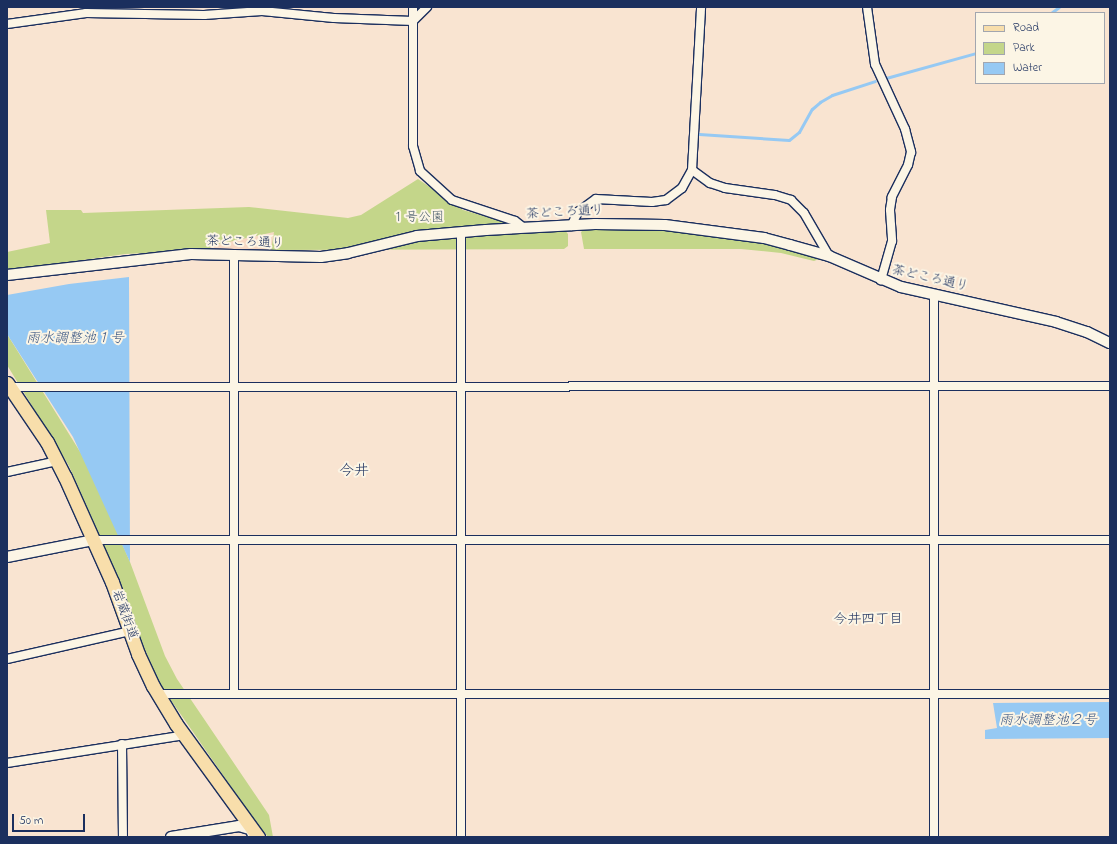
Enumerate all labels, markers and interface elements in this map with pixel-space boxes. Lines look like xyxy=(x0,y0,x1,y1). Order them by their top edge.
legend xyxy=(975,12,1105,84)
text: Road xyxy=(1013,19,1039,37)
text: Park xyxy=(1013,39,1035,57)
text: Water xyxy=(1013,59,1042,77)
street label: 茶どころ通り xyxy=(526,203,604,223)
park label: １号公園 xyxy=(392,210,444,226)
street label: 茶どころ通り xyxy=(206,234,284,252)
street label: 茶どころ通り xyxy=(890,263,970,295)
water label: 雨水調整池１号 xyxy=(26,331,124,347)
district label: 今井 xyxy=(339,463,369,481)
street label: 岩蔵街道 xyxy=(108,588,140,642)
district label: 今井四丁目 xyxy=(833,612,903,628)
water label: 雨水調整池２号 xyxy=(999,713,1097,729)
scale bar xyxy=(14,806,87,832)
text: 50 m xyxy=(19,812,43,830)

